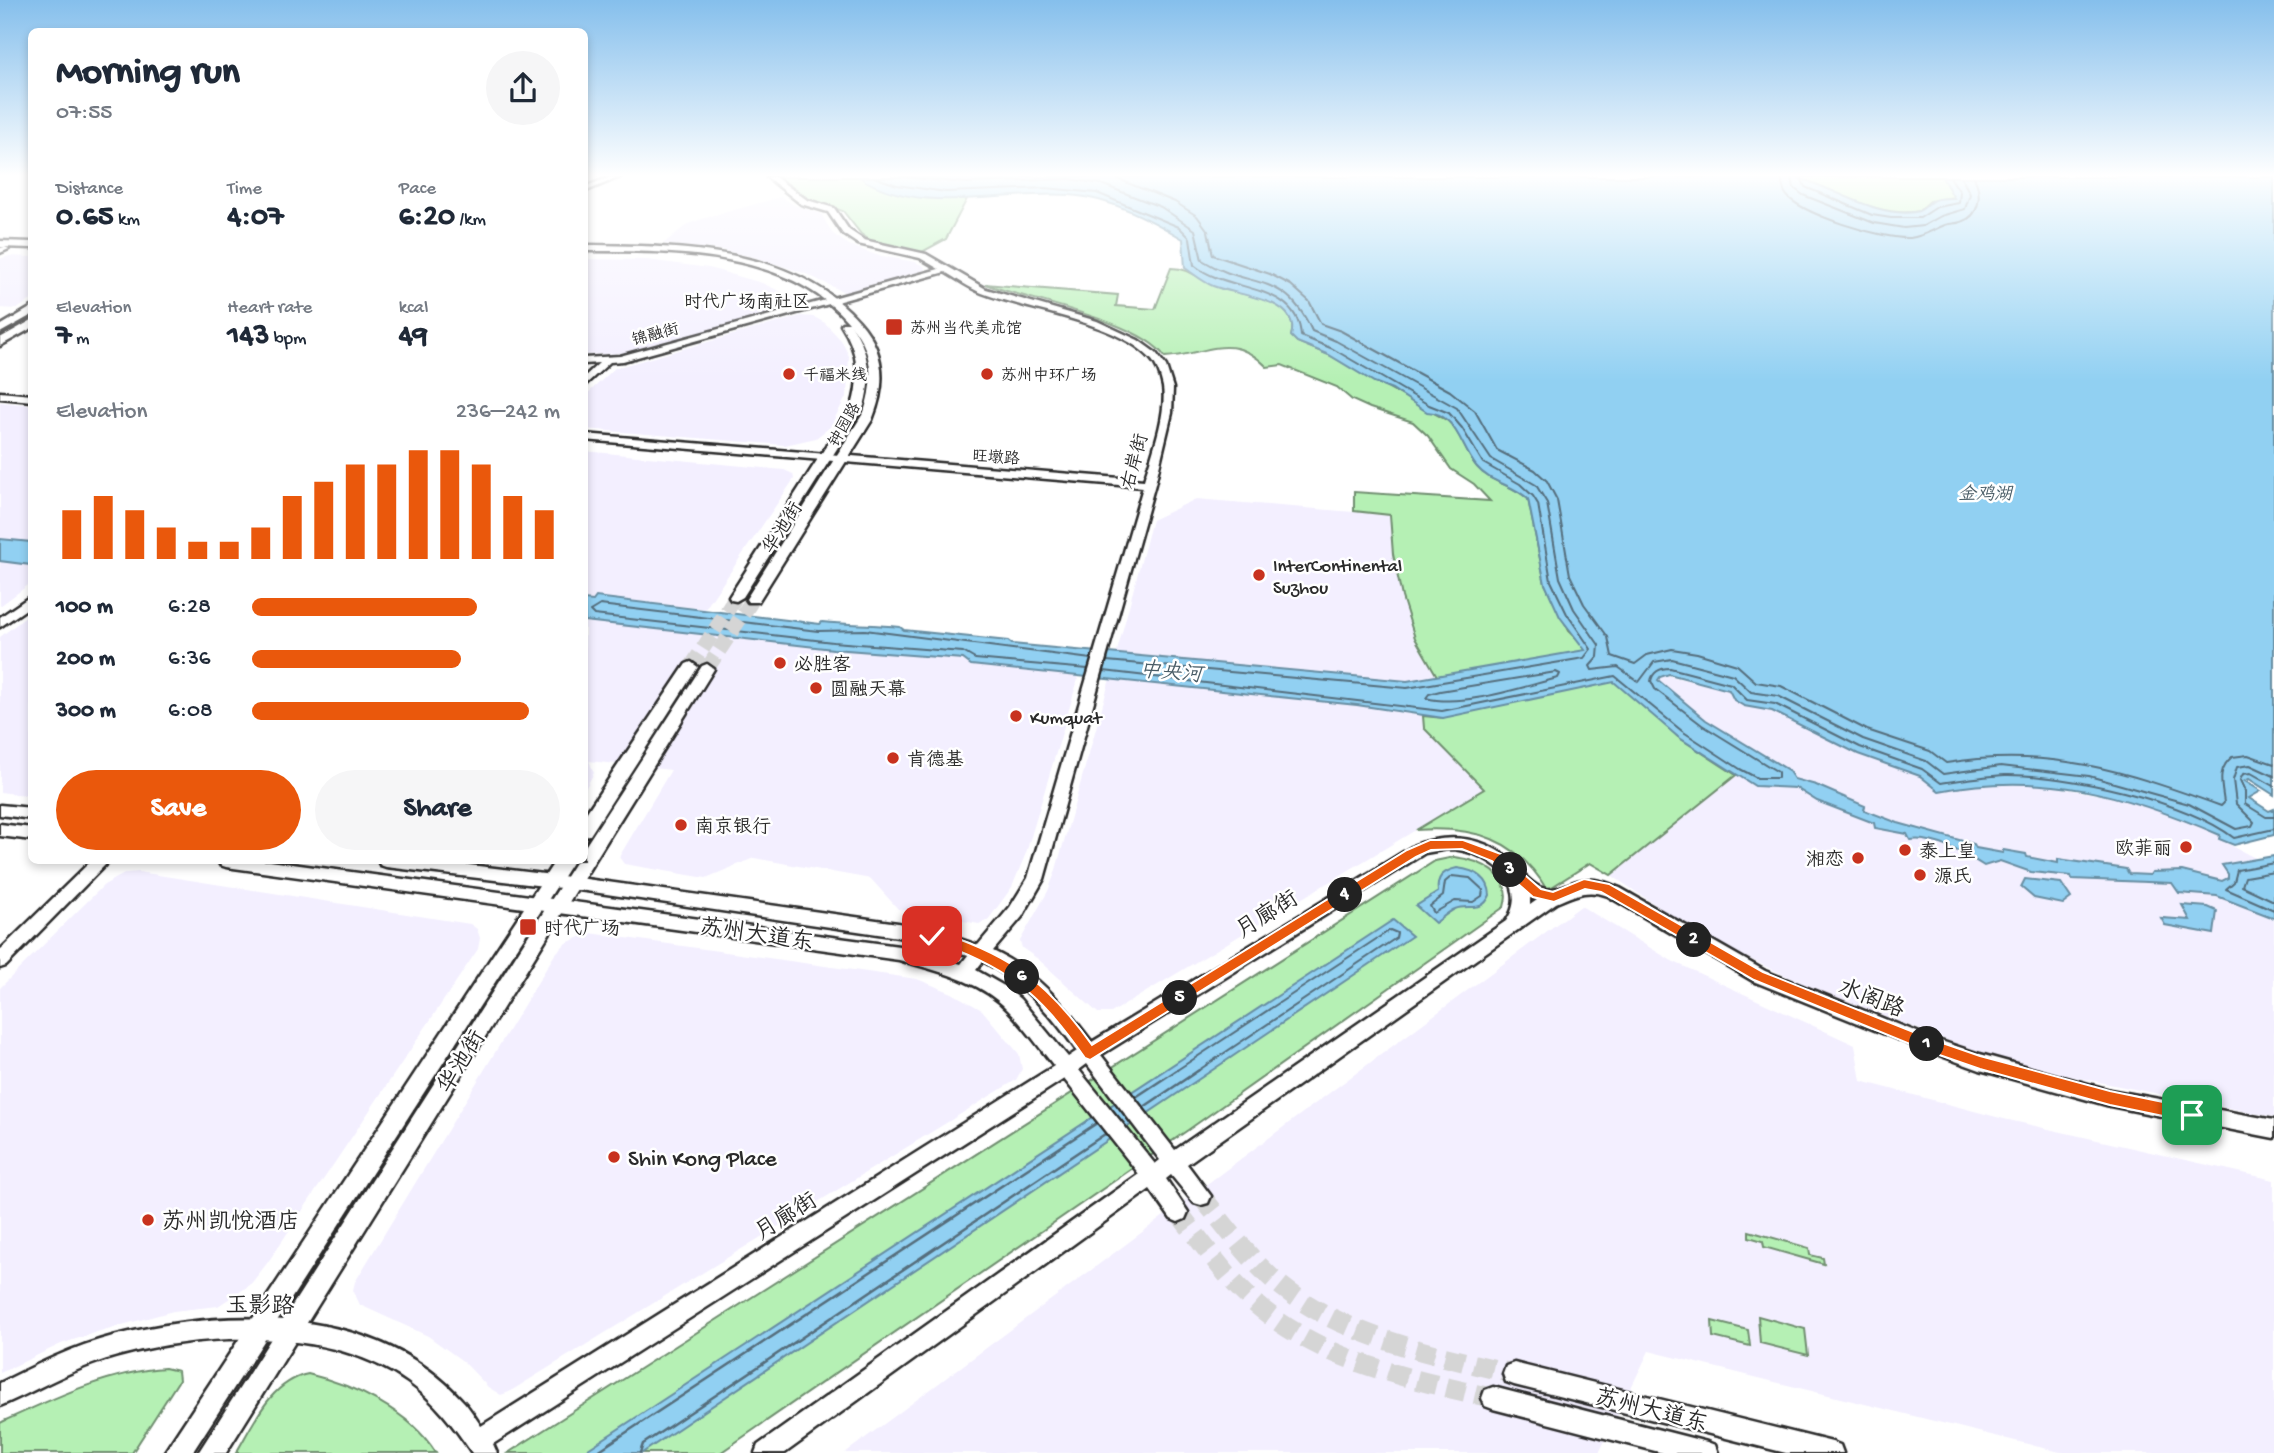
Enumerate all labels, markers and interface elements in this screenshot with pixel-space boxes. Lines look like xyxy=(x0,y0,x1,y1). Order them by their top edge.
button: share xyxy=(486,51,560,125)
text: Morning run xyxy=(56,52,240,96)
text: 07:55 xyxy=(56,100,112,127)
text: Distance xyxy=(56,178,123,201)
text: Time xyxy=(227,178,262,201)
text: Pace xyxy=(399,178,436,201)
text: 0.65 xyxy=(56,201,113,236)
text: 4:07 xyxy=(227,201,284,236)
text: 6:20 xyxy=(399,201,455,236)
text: km xyxy=(113,209,140,232)
text: /km xyxy=(455,209,486,232)
district label: 时代广场南社区 xyxy=(684,292,810,314)
text: Elevation xyxy=(56,297,132,320)
text: Heart rate xyxy=(227,297,312,320)
text: kcal xyxy=(399,297,428,320)
marker: 苏州当代美术馆 xyxy=(884,317,904,337)
street label: 锦融街 xyxy=(630,319,682,352)
place label: 苏州当代美术馆 xyxy=(910,319,1022,340)
text: 7 xyxy=(56,320,72,355)
text: 143 xyxy=(227,320,269,355)
text: 49 xyxy=(399,320,428,355)
text: m xyxy=(72,328,90,351)
text: bpm xyxy=(269,328,307,351)
marker: 千福米线 xyxy=(781,366,797,382)
place label: 千福米线 xyxy=(803,366,867,387)
marker: 苏州中环广场 xyxy=(979,366,995,382)
place label: 苏州中环广场 xyxy=(1001,366,1097,387)
text: Elevation xyxy=(56,399,147,426)
text: 236–242 m xyxy=(456,399,560,426)
street label: 钟园路 xyxy=(824,399,866,451)
street label: 右岸街 xyxy=(1117,431,1155,492)
street label: 旺墩路 xyxy=(971,446,1021,471)
water label: 金鸡湖 xyxy=(1958,484,2014,506)
street label: 华池街 xyxy=(758,498,809,559)
place label: InterContinental Suzhou xyxy=(1273,556,1402,601)
marker: InterContinental Suzhou xyxy=(1251,567,1267,583)
text: 100 m xyxy=(56,594,113,621)
text: 6:28 xyxy=(168,594,211,621)
text: 200 m xyxy=(56,646,115,673)
text: 6:36 xyxy=(168,646,210,673)
place label: 必胜客 xyxy=(794,654,851,678)
marker: 必胜客 xyxy=(772,655,788,671)
water label: 中央河 xyxy=(1138,657,1206,690)
place label: 圆融天幕 xyxy=(830,679,906,703)
marker: 圆融天幕 xyxy=(808,680,824,696)
text: 300 m xyxy=(56,698,116,725)
text: 6:08 xyxy=(168,698,213,725)
marker: Kumquat xyxy=(1008,708,1024,724)
place label: Kumquat xyxy=(1030,708,1104,731)
place label: 肯德基 xyxy=(907,749,964,773)
marker: 肯德基 xyxy=(885,750,901,766)
button: Save xyxy=(56,770,301,850)
button: Share xyxy=(315,770,560,850)
place label: 南京银行 xyxy=(695,816,771,840)
marker: 南京银行 xyxy=(673,817,689,833)
place label: 欧菲丽 xyxy=(2115,838,2172,862)
marker: 欧菲丽 xyxy=(2178,839,2194,855)
place label: 泰上皇 xyxy=(1919,841,1976,865)
marker: 泰上皇 xyxy=(1897,842,1913,858)
place label: 湘恋 xyxy=(1806,849,1844,873)
marker: 湘恋 xyxy=(1850,850,1866,866)
pin: 3 xyxy=(1492,852,1528,888)
text: 3 xyxy=(1505,858,1514,881)
place label: 源氏 xyxy=(1934,866,1972,890)
marker: 源氏 xyxy=(1912,867,1928,883)
pin: 4 xyxy=(1328,878,1362,912)
text: 4 xyxy=(1340,883,1349,906)
street label: 月廊街 xyxy=(1230,885,1304,946)
pin xyxy=(902,906,962,966)
street label: 苏州大道东 xyxy=(698,914,815,958)
marker: 时代广场 xyxy=(518,917,538,937)
icon: check xyxy=(913,917,951,955)
place label: 时代广场 xyxy=(544,918,620,942)
pin: 2 xyxy=(1676,922,1712,958)
text: 2 xyxy=(1689,928,1698,951)
pin: 6 xyxy=(1004,960,1040,995)
text: 6 xyxy=(1017,965,1026,988)
street label: 水阁路 xyxy=(1834,974,1908,1025)
pin: 5 xyxy=(1162,981,1198,1016)
text: 5 xyxy=(1175,986,1185,1009)
street label: 华池街 xyxy=(432,1026,493,1099)
pin: 1 xyxy=(1910,1026,1944,1062)
text: 1 xyxy=(1923,1032,1930,1055)
pin xyxy=(2162,1085,2222,1145)
icon: arrive xyxy=(2173,1096,2211,1134)
place label: Shin Kong Place xyxy=(628,1147,778,1174)
marker: Shin Kong Place xyxy=(606,1149,622,1165)
street label: 月廊街 xyxy=(749,1187,823,1248)
place label: 苏州凯悦酒店 xyxy=(162,1209,300,1237)
marker: 苏州凯悦酒店 xyxy=(140,1212,156,1228)
street label: 玉影路 xyxy=(225,1292,295,1322)
street label: 苏州大道东 xyxy=(1592,1384,1710,1439)

